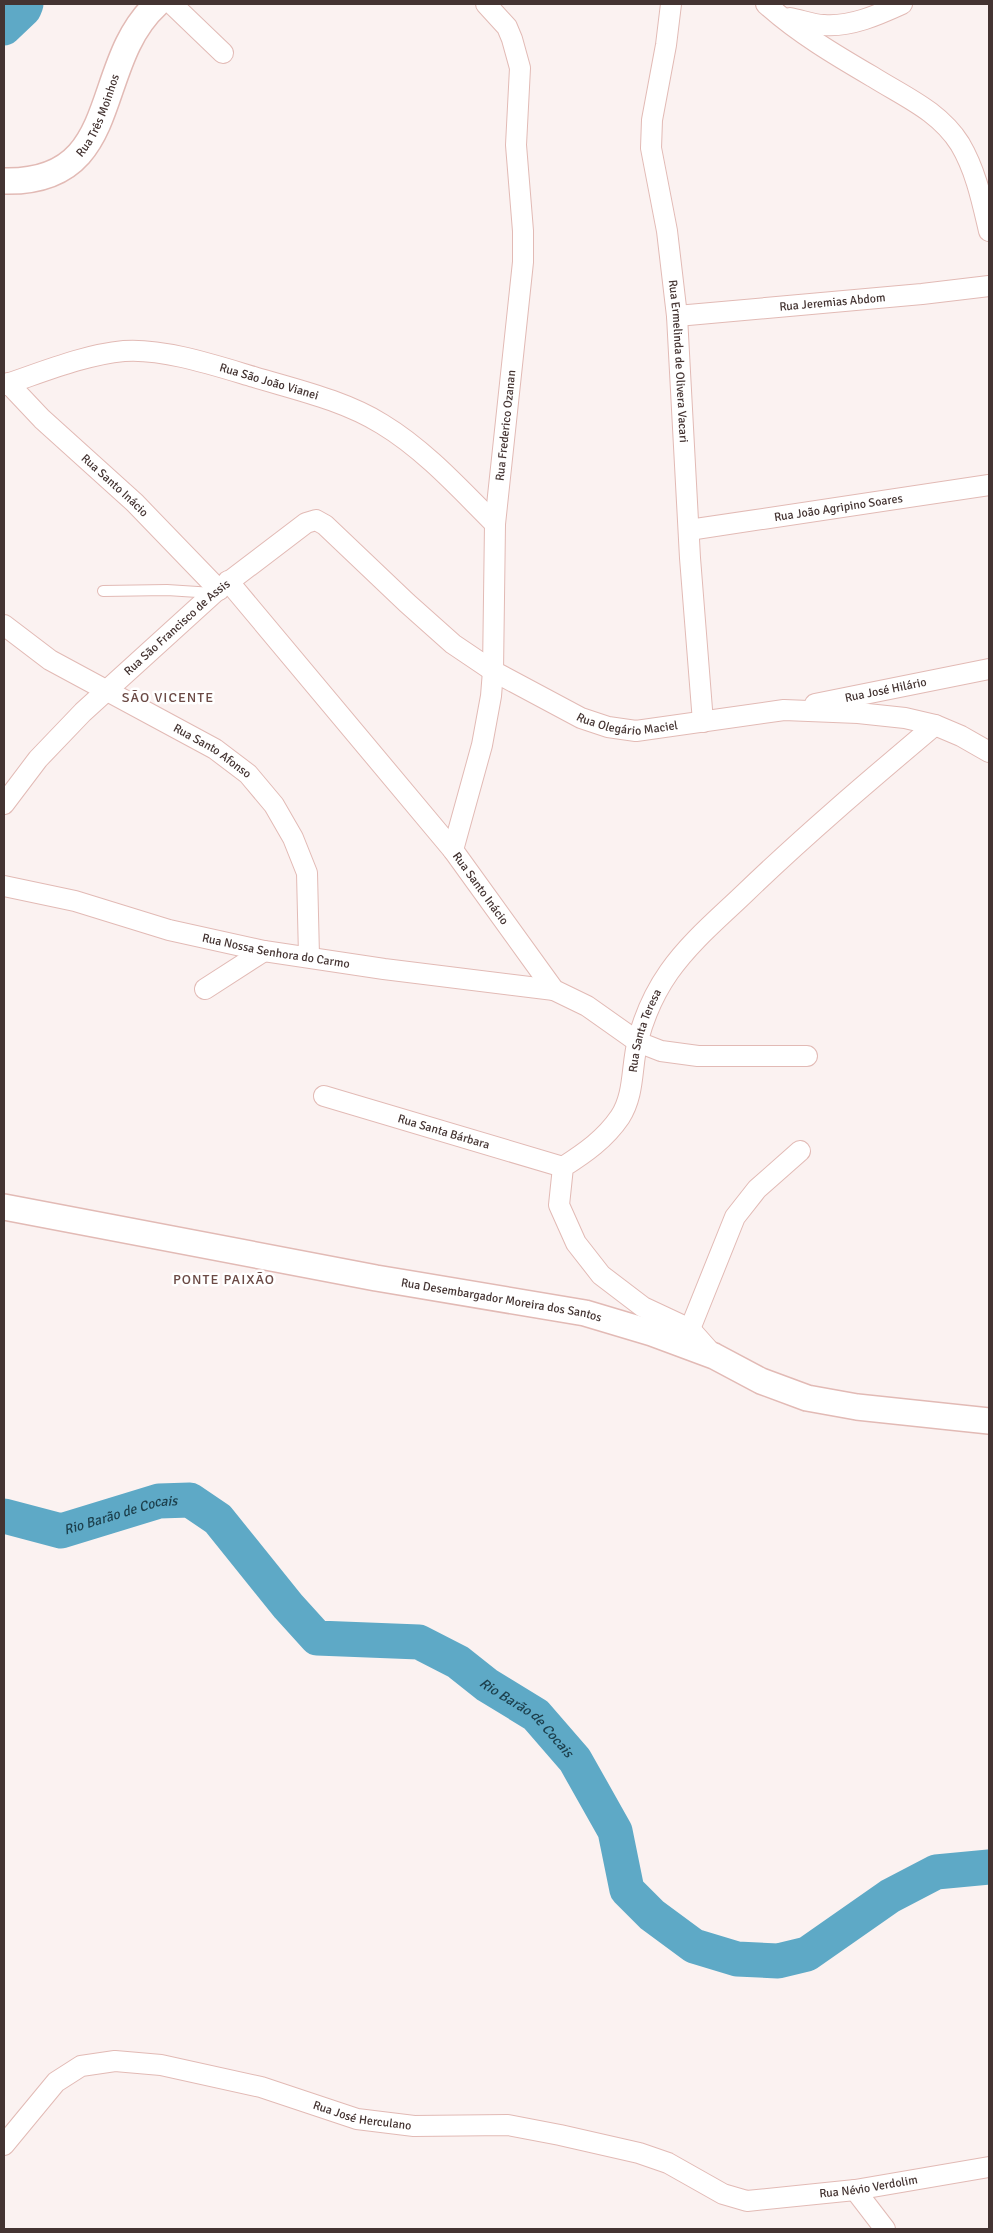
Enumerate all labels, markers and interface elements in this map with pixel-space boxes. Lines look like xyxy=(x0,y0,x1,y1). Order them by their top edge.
street label: Rua Três Moinhos xyxy=(73,72,123,160)
street label: Rua Ermelinda de Olivera Vacari xyxy=(665,279,691,443)
street label: Rua Jeremias Abdom xyxy=(779,290,886,315)
street label: Rua São João Vianei xyxy=(218,360,320,404)
street label: Rua Frederico Ozanan xyxy=(493,369,519,482)
street label: Rua Santo Inácio xyxy=(78,451,151,520)
street label: Rua João Agripino Soares xyxy=(773,491,904,525)
street label: Rua São Francisco de Assis xyxy=(121,576,233,679)
street label: Rua José Hilário xyxy=(844,675,928,706)
district label: SÃO VICENTE xyxy=(122,689,214,706)
street label: Rua Olegário Maciel xyxy=(574,710,679,739)
street label: Rua Santo Afonso xyxy=(170,721,254,782)
street label: Rua Santo Inácio xyxy=(449,849,512,928)
street label: Rua Nossa Senhora do Carmo xyxy=(201,931,351,972)
street label: Rua Santa Teresa xyxy=(626,986,665,1073)
street label: Rua Santa Bárbara xyxy=(396,1111,491,1153)
district label: PONTE PAIXÃO xyxy=(173,1271,275,1288)
street label: Rua Desembargador Moreira dos Santos xyxy=(400,1275,604,1326)
water label: Rio Barão de Cocais xyxy=(62,1492,179,1539)
water label: Rio Barão de Cocais xyxy=(476,1675,578,1763)
street label: Rua José Herculano xyxy=(311,2098,412,2134)
street label: Rua Névio Verdolim xyxy=(819,2172,919,2202)

